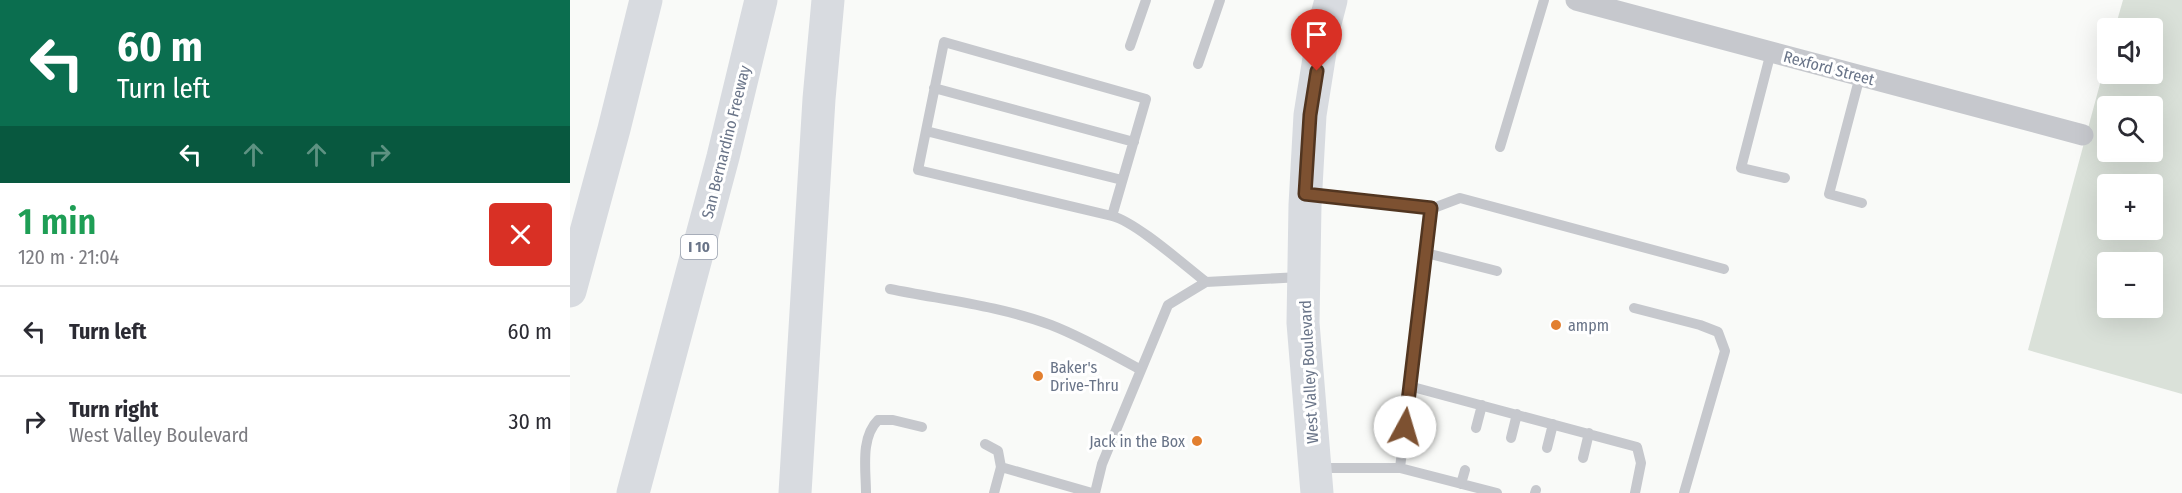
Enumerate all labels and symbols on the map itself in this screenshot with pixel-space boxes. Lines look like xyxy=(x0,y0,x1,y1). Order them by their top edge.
pin xyxy=(1291,9,1342,71)
street label: Rexford Street xyxy=(1782,47,1877,89)
street label: San Bernardino Freeway xyxy=(698,63,754,221)
road number: I 10 xyxy=(681,235,717,259)
street label: West Valley Boulevard xyxy=(1296,300,1322,444)
place label: ampm xyxy=(1568,316,1609,335)
marker: ampm xyxy=(1549,318,1563,332)
place label: Baker's Drive-Thru xyxy=(1050,358,1119,395)
marker: Baker's Drive-Thru xyxy=(1031,369,1045,383)
position arrow xyxy=(1373,395,1437,459)
place label: Jack in the Box xyxy=(1089,432,1185,451)
marker: Jack in the Box xyxy=(1190,434,1204,448)

